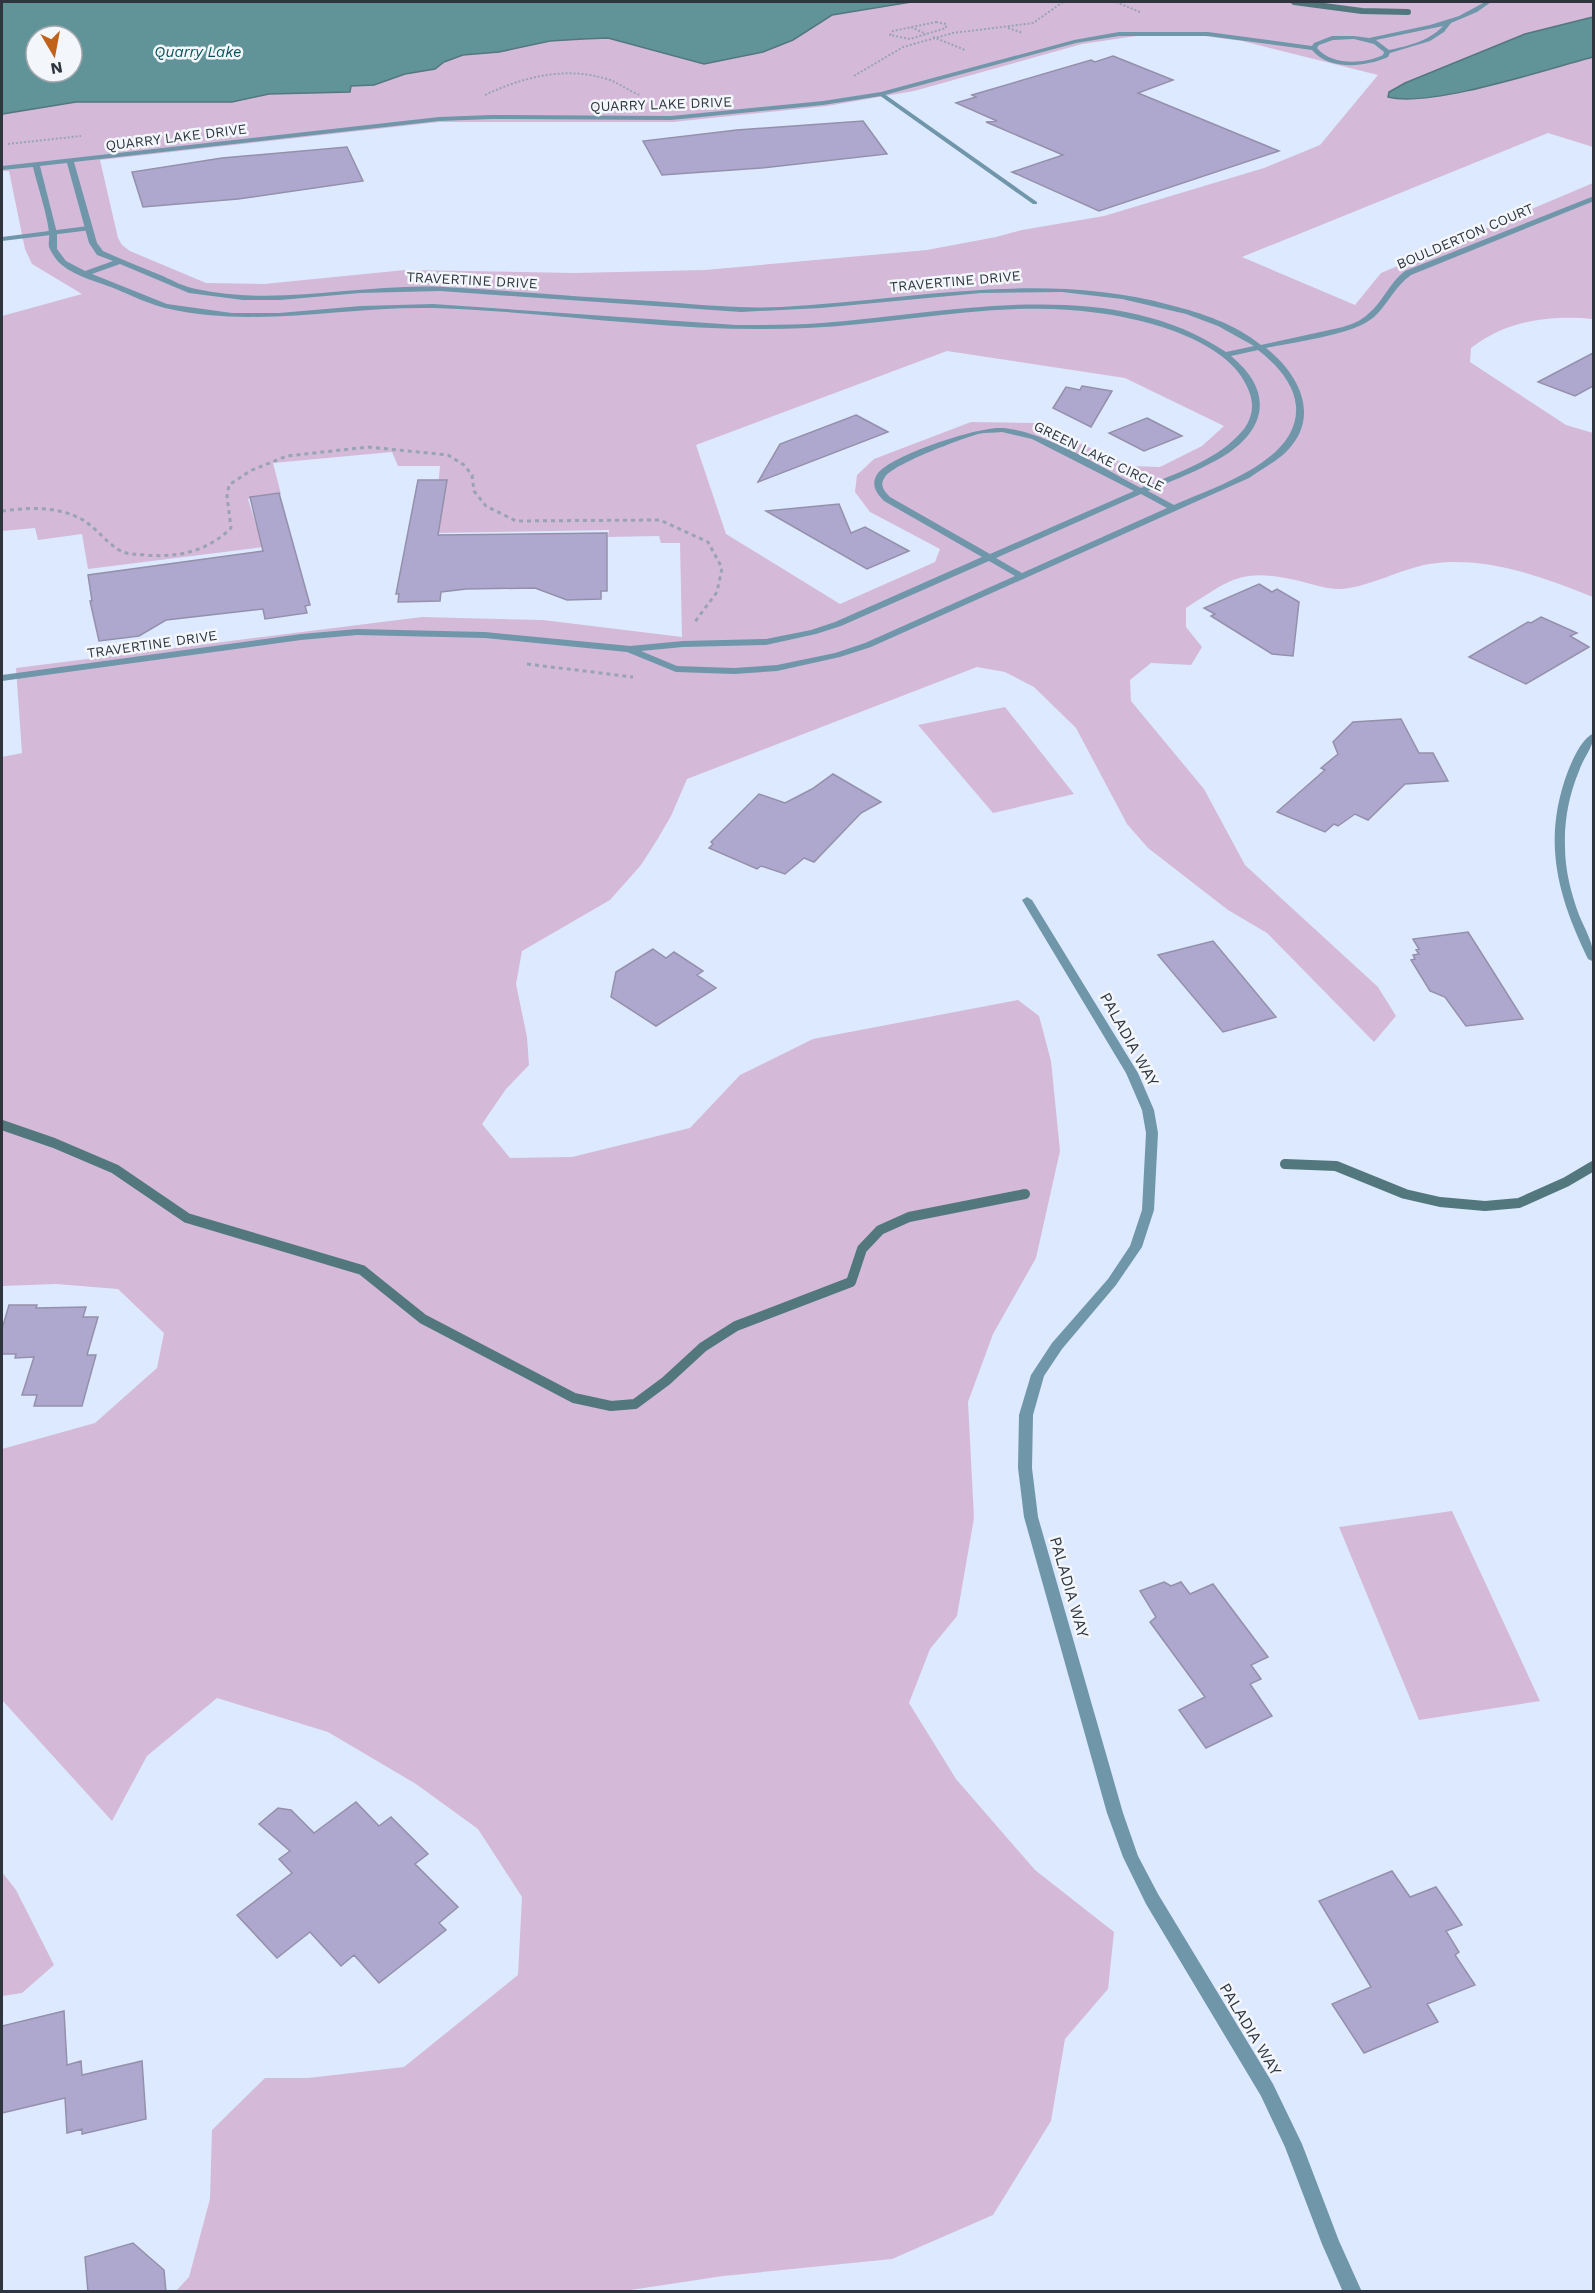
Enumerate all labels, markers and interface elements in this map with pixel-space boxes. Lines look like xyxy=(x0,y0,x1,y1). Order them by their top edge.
north arrow xyxy=(24,24,84,84)
water label: Quarry Lake xyxy=(154,43,242,61)
text: N xyxy=(49,58,64,79)
street label: QUARRY LAKE DRIVE xyxy=(590,94,732,114)
street label: QUARRY LAKE DRIVE xyxy=(105,120,247,154)
street label: BOULDERTON COURT xyxy=(1394,200,1536,272)
street label: TRAVERTINE DRIVE xyxy=(889,267,1021,295)
street label: TRAVERTINE DRIVE xyxy=(406,269,538,291)
street label: GREEN LAKE CIRCLE xyxy=(1031,418,1167,495)
street label: TRAVERTINE DRIVE xyxy=(86,627,218,661)
street label: PALADIA WAY xyxy=(1096,989,1163,1089)
street label: PALADIA WAY xyxy=(1046,1534,1093,1640)
street label: PALADIA WAY xyxy=(1216,1980,1286,2079)

